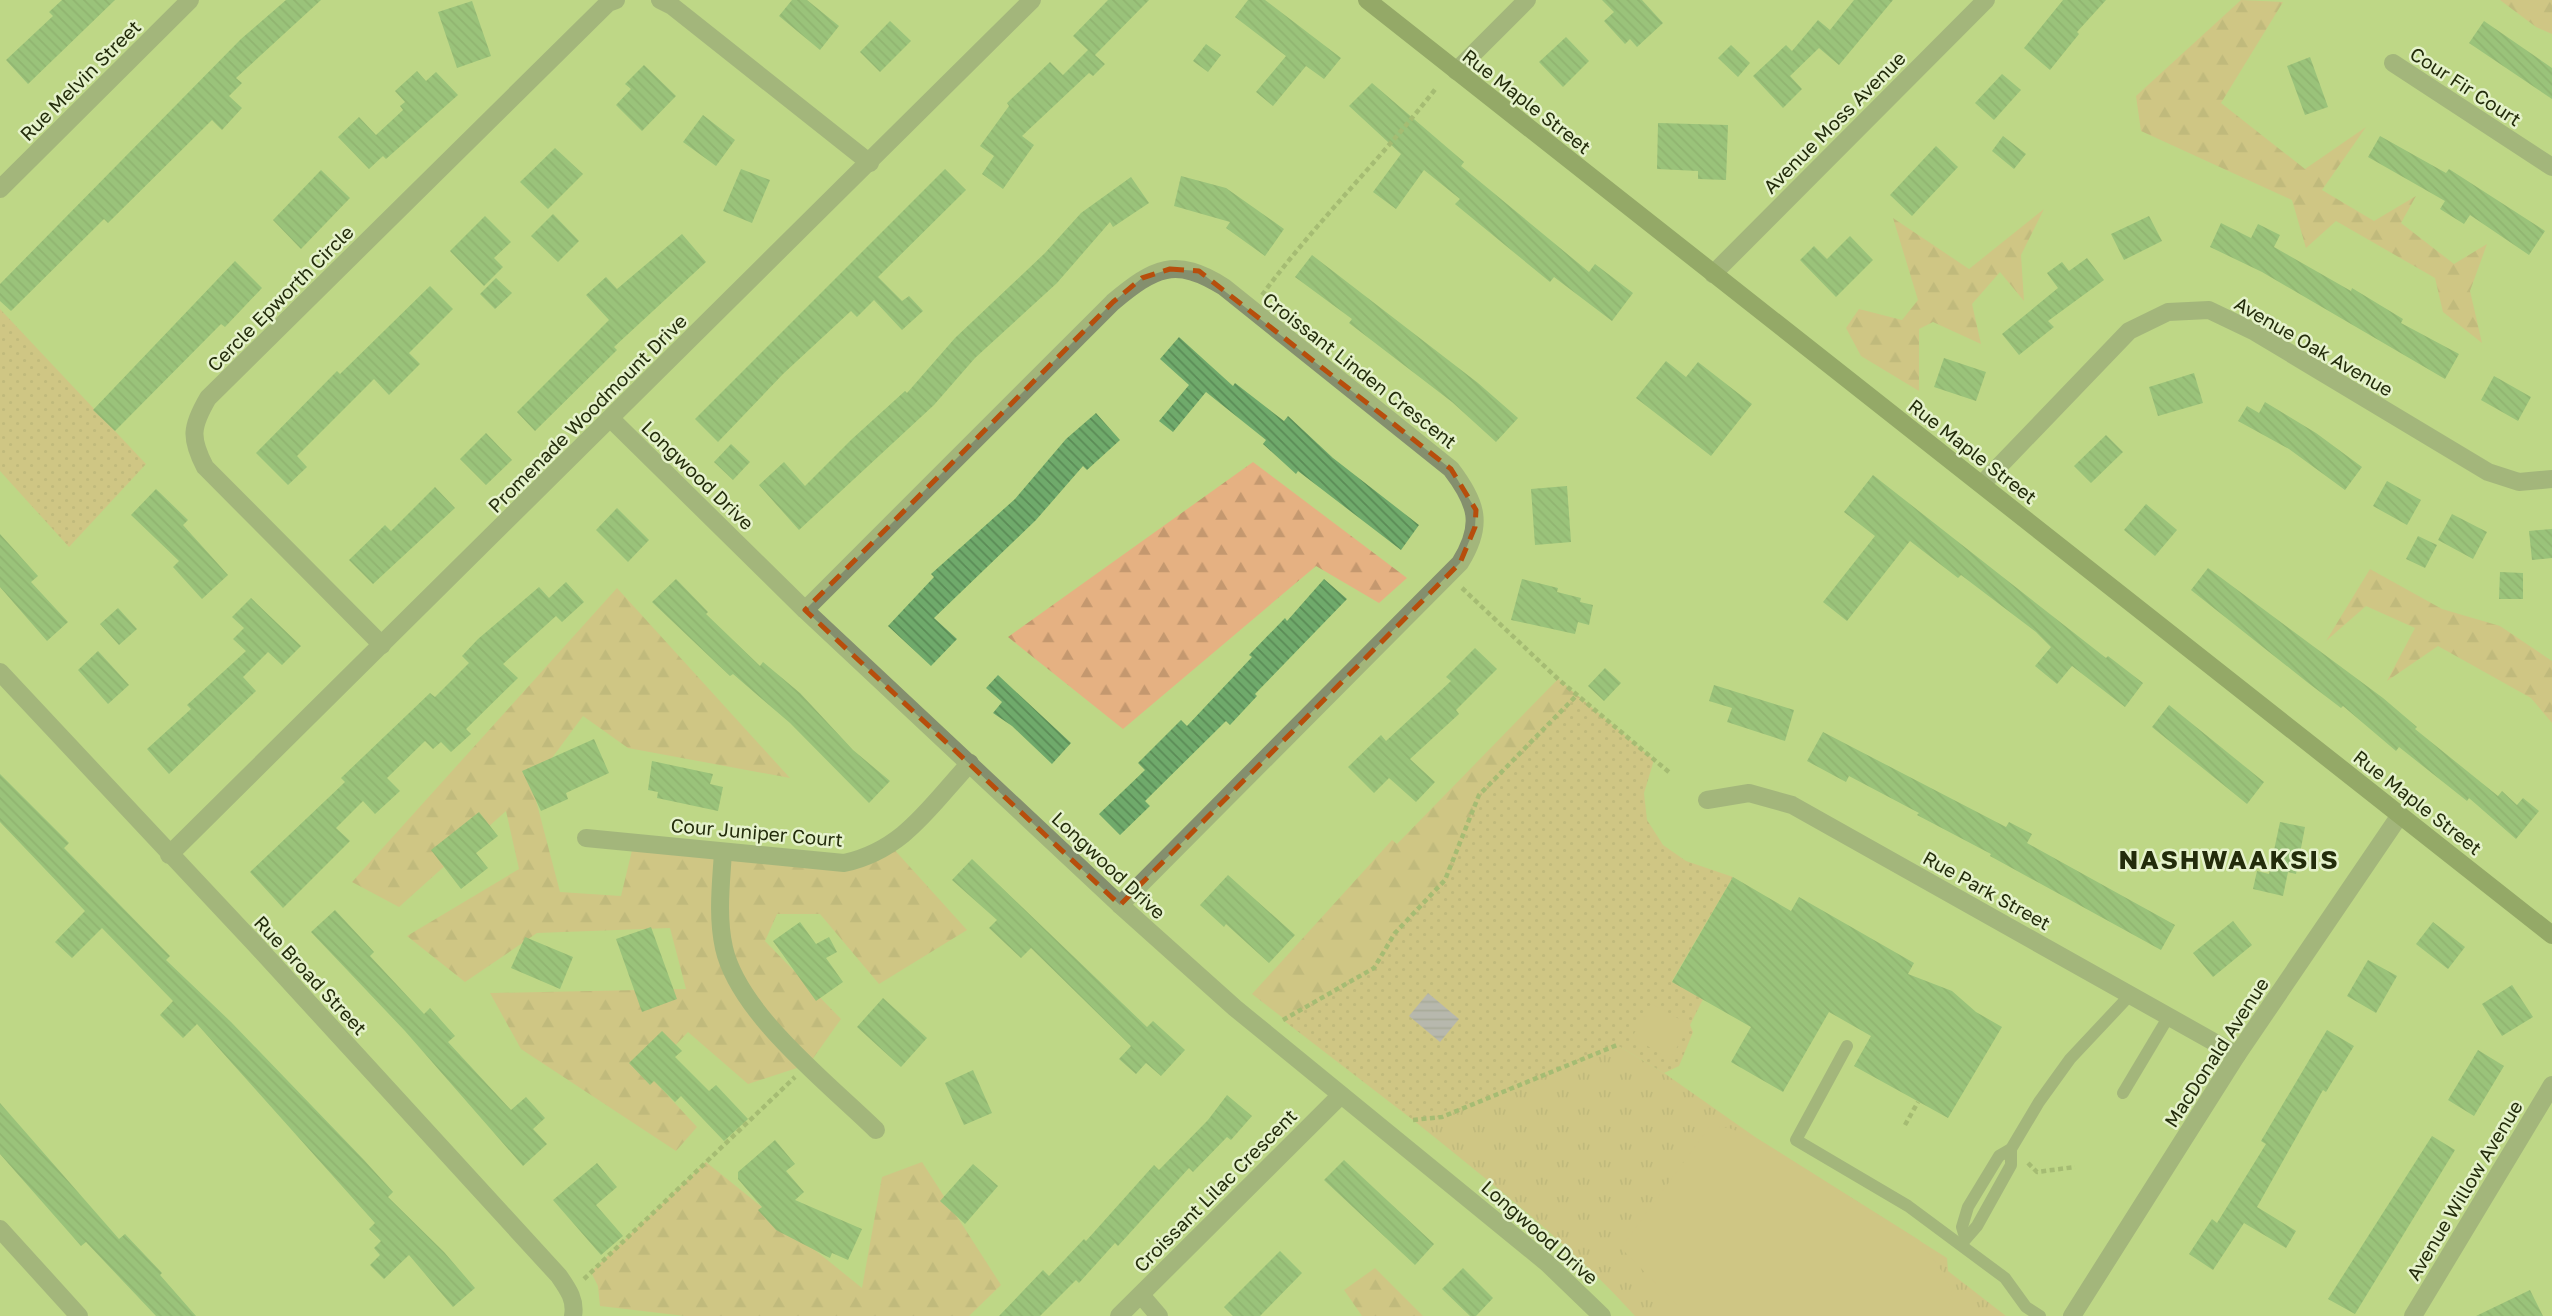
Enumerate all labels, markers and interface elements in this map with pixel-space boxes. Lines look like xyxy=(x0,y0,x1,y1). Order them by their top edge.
street label: Rue Melvin Street xyxy=(15,15,145,145)
street label: Cour Fir Court xyxy=(2406,42,2526,130)
street label: Rue Maple Street xyxy=(1458,44,1596,158)
street label: Avenue Moss Avenue xyxy=(1758,46,1910,198)
street label: Cercle Epworth Circle xyxy=(202,220,358,376)
street label: Croissant Linden Crescent xyxy=(1258,287,1462,453)
street label: Avenue Oak Avenue xyxy=(2231,291,2397,401)
street label: Promenade Woodmount Drive xyxy=(483,309,691,517)
street label: Rue Maple Street xyxy=(1904,394,2042,508)
street label: Longwood Drive xyxy=(637,416,759,534)
street label: Rue Maple Street xyxy=(2349,745,2487,859)
street label: Longwood Drive xyxy=(1047,806,1171,924)
street label: Cour Juniper Court xyxy=(670,813,844,851)
district label: NASHWAAKSIS xyxy=(2118,844,2340,875)
street label: Rue Park Street xyxy=(1919,846,2055,934)
street label: Rue Broad Street xyxy=(250,911,372,1039)
street label: MacDonald Avenue xyxy=(2159,973,2273,1131)
street label: Avenue Willow Avenue xyxy=(2401,1096,2527,1284)
street label: Croissant Lilac Crescent xyxy=(1129,1104,1301,1276)
street label: Longwood Drive xyxy=(1477,1175,1603,1289)

